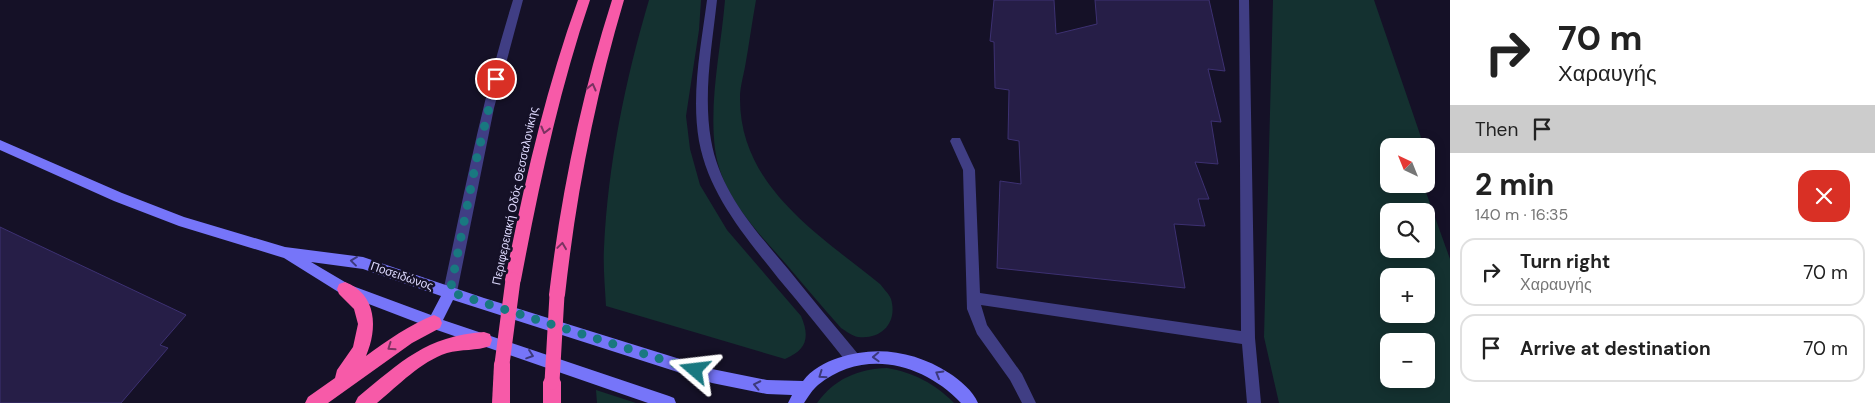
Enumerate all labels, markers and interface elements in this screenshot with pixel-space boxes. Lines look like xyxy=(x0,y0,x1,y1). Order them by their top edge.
text: 70 m xyxy=(1558,15,1642,61)
icon: right xyxy=(1475,20,1540,85)
pin xyxy=(475,58,517,100)
text: Χαραυγής xyxy=(1558,59,1657,88)
icon: arrive xyxy=(482,65,510,93)
one-way arrow xyxy=(586,82,597,91)
street label: Περιφερειακή Οδός Θεσσαλονίκης xyxy=(488,105,542,287)
icon: arrive xyxy=(1528,115,1556,143)
text: Then xyxy=(1475,117,1518,142)
one-way arrow xyxy=(540,126,551,135)
north arrow xyxy=(1380,138,1435,192)
map controls xyxy=(1380,138,1435,388)
text: 2 min xyxy=(1475,165,1554,204)
button: close xyxy=(1798,170,1850,222)
button: search xyxy=(1380,203,1435,258)
text: 140 m · 16:35 xyxy=(1475,204,1568,225)
one-way arrow xyxy=(557,242,567,251)
text: Turn right xyxy=(1520,249,1610,274)
one-way arrow xyxy=(350,257,358,267)
street label: Ποσειδώνος xyxy=(369,258,436,294)
icon: right xyxy=(1477,258,1505,286)
text: 70 m xyxy=(1803,260,1848,285)
button: + xyxy=(1380,268,1435,323)
text: Χαραυγής xyxy=(1520,274,1592,295)
button: − xyxy=(1380,333,1435,388)
icon: arrive xyxy=(1477,334,1505,362)
text: Arrive at destination xyxy=(1520,336,1711,361)
text: 70 m xyxy=(1803,336,1848,361)
one-way arrow xyxy=(388,341,397,350)
position arrow xyxy=(668,343,720,395)
one-way arrow xyxy=(525,349,534,359)
one-way arrow xyxy=(872,351,880,362)
one-way arrow xyxy=(818,369,827,378)
one-way arrow xyxy=(935,371,944,381)
one-way arrow xyxy=(752,380,761,391)

